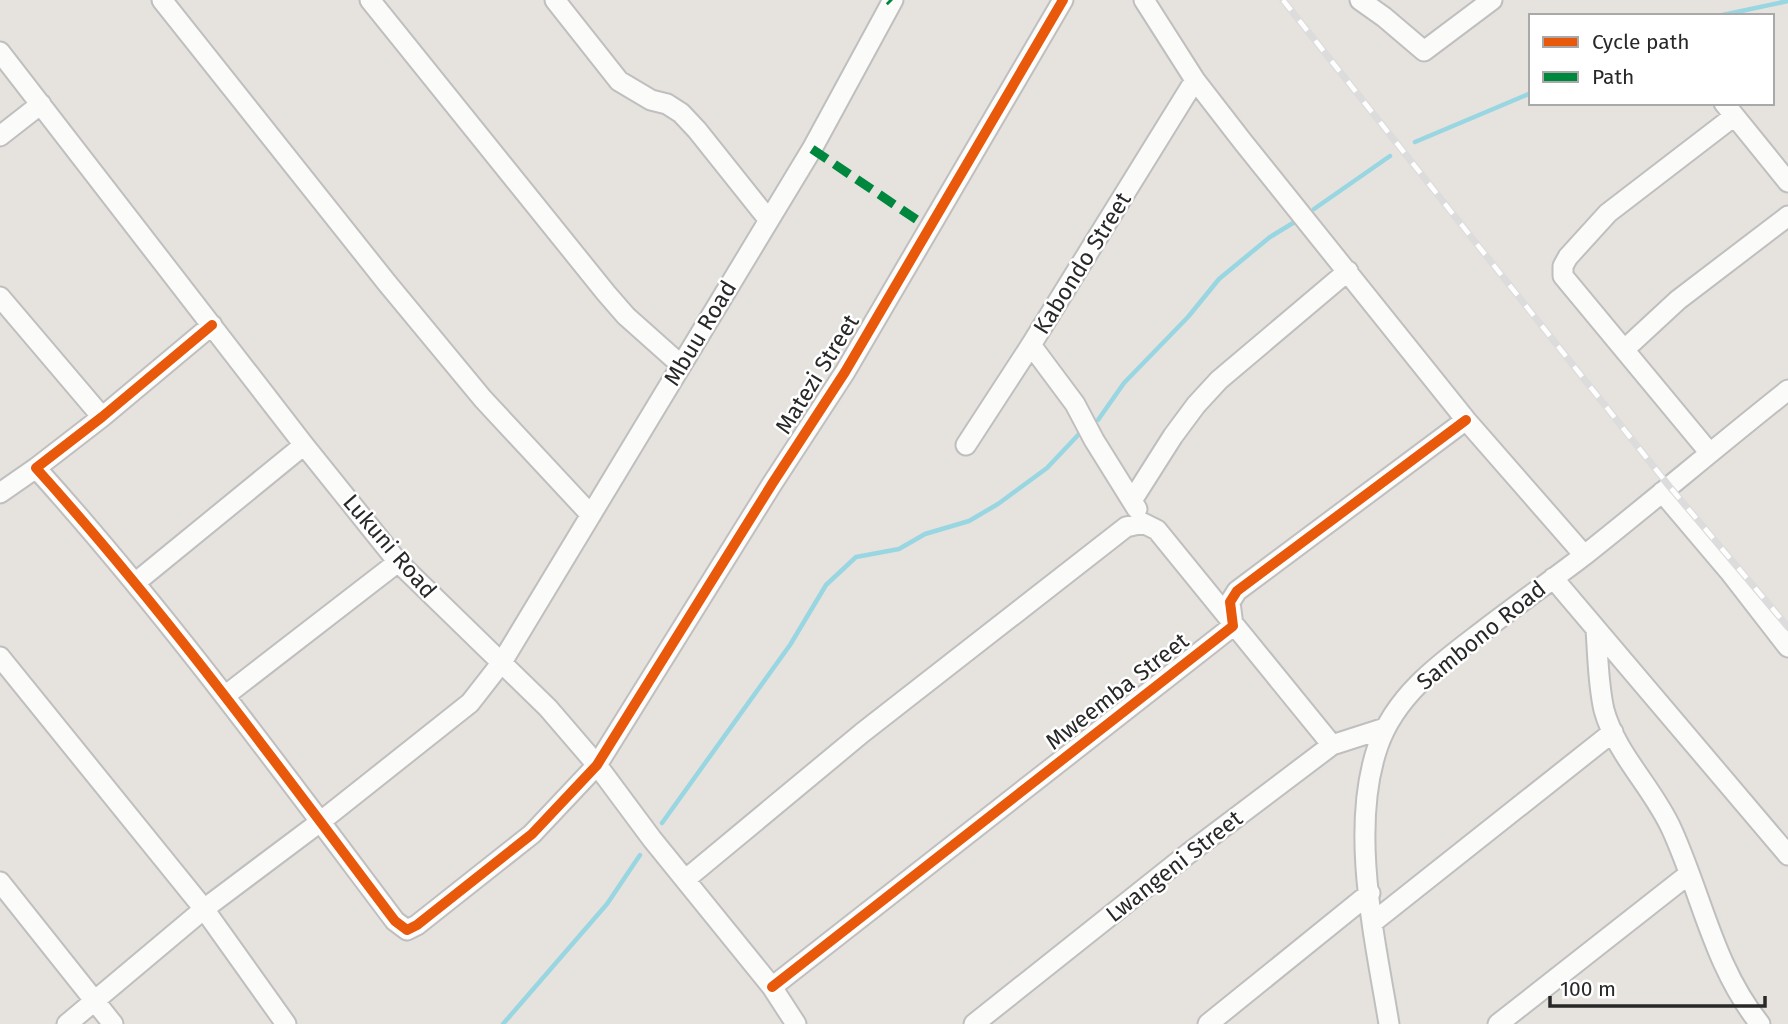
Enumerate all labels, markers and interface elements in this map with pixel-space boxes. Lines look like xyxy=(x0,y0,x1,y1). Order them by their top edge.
legend xyxy=(1529,14,1774,105)
text: Cycle path xyxy=(1592,29,1690,55)
text: Path xyxy=(1592,64,1634,90)
street label: Kabondo Street xyxy=(1027,186,1137,339)
street label: Mbuu Road xyxy=(658,275,742,391)
street label: Matezi Street xyxy=(769,308,865,439)
street label: Lukuni Road xyxy=(337,488,443,604)
street label: Sambono Road xyxy=(1411,574,1551,696)
street label: Mweemba Street xyxy=(1040,626,1195,755)
street label: Lwangeni Street xyxy=(1100,804,1248,928)
scale bar xyxy=(1550,964,1765,1008)
text: 100 m xyxy=(1560,976,1616,1002)

